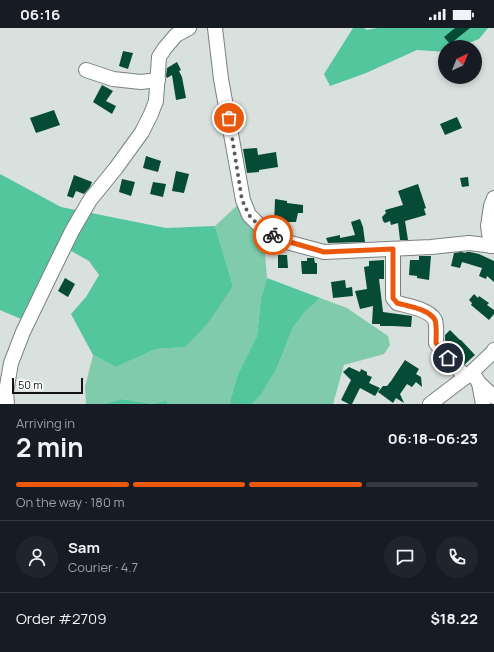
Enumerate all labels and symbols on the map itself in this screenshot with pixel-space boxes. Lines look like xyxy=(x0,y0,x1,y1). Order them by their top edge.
north arrow xyxy=(438,40,482,84)
pin xyxy=(212,101,246,135)
courier xyxy=(253,215,293,255)
pin xyxy=(431,341,465,375)
scale bar xyxy=(12,376,83,395)

